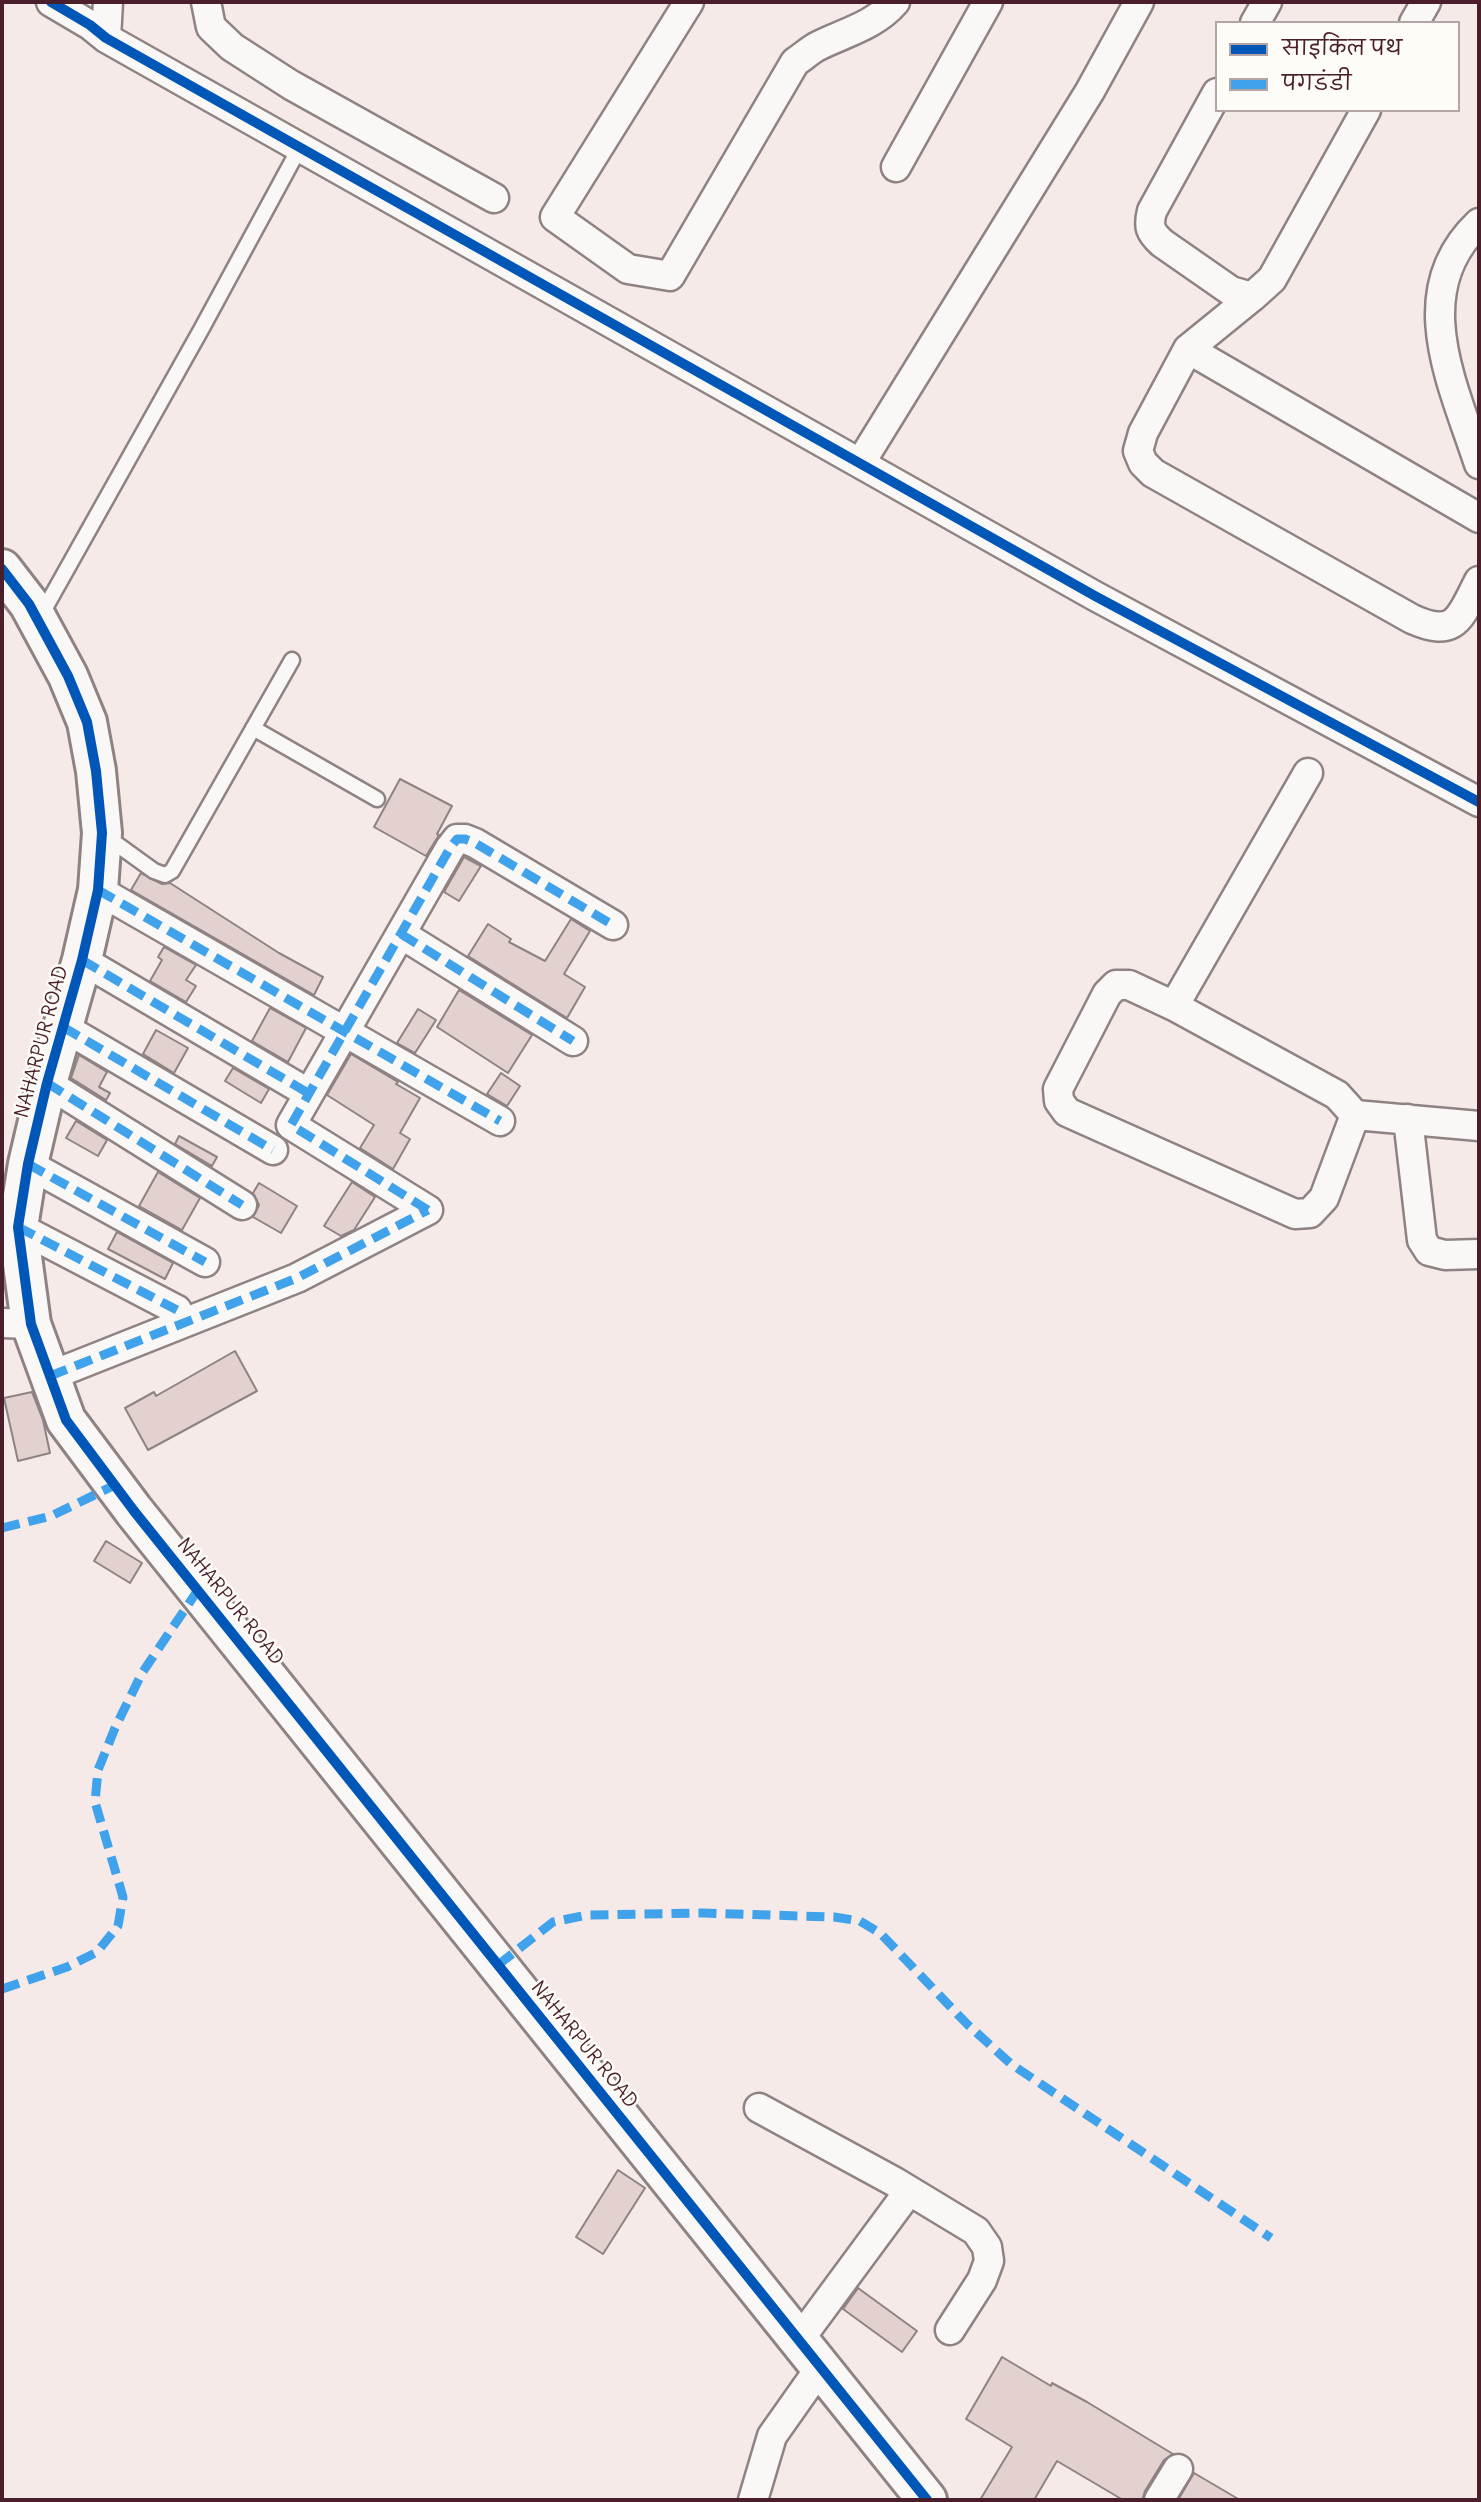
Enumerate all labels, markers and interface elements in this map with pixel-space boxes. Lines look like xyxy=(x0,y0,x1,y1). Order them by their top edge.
legend xyxy=(1215,21,1460,112)
text: साइकिल पथ xyxy=(1282,34,1402,61)
text: पगडंडी xyxy=(1282,69,1352,96)
street label: NAHARPUR ROAD xyxy=(11,963,73,1121)
street label: NAHARPUR ROAD xyxy=(172,1534,288,1670)
street label: NAHARPUR ROAD xyxy=(526,1977,642,2113)

